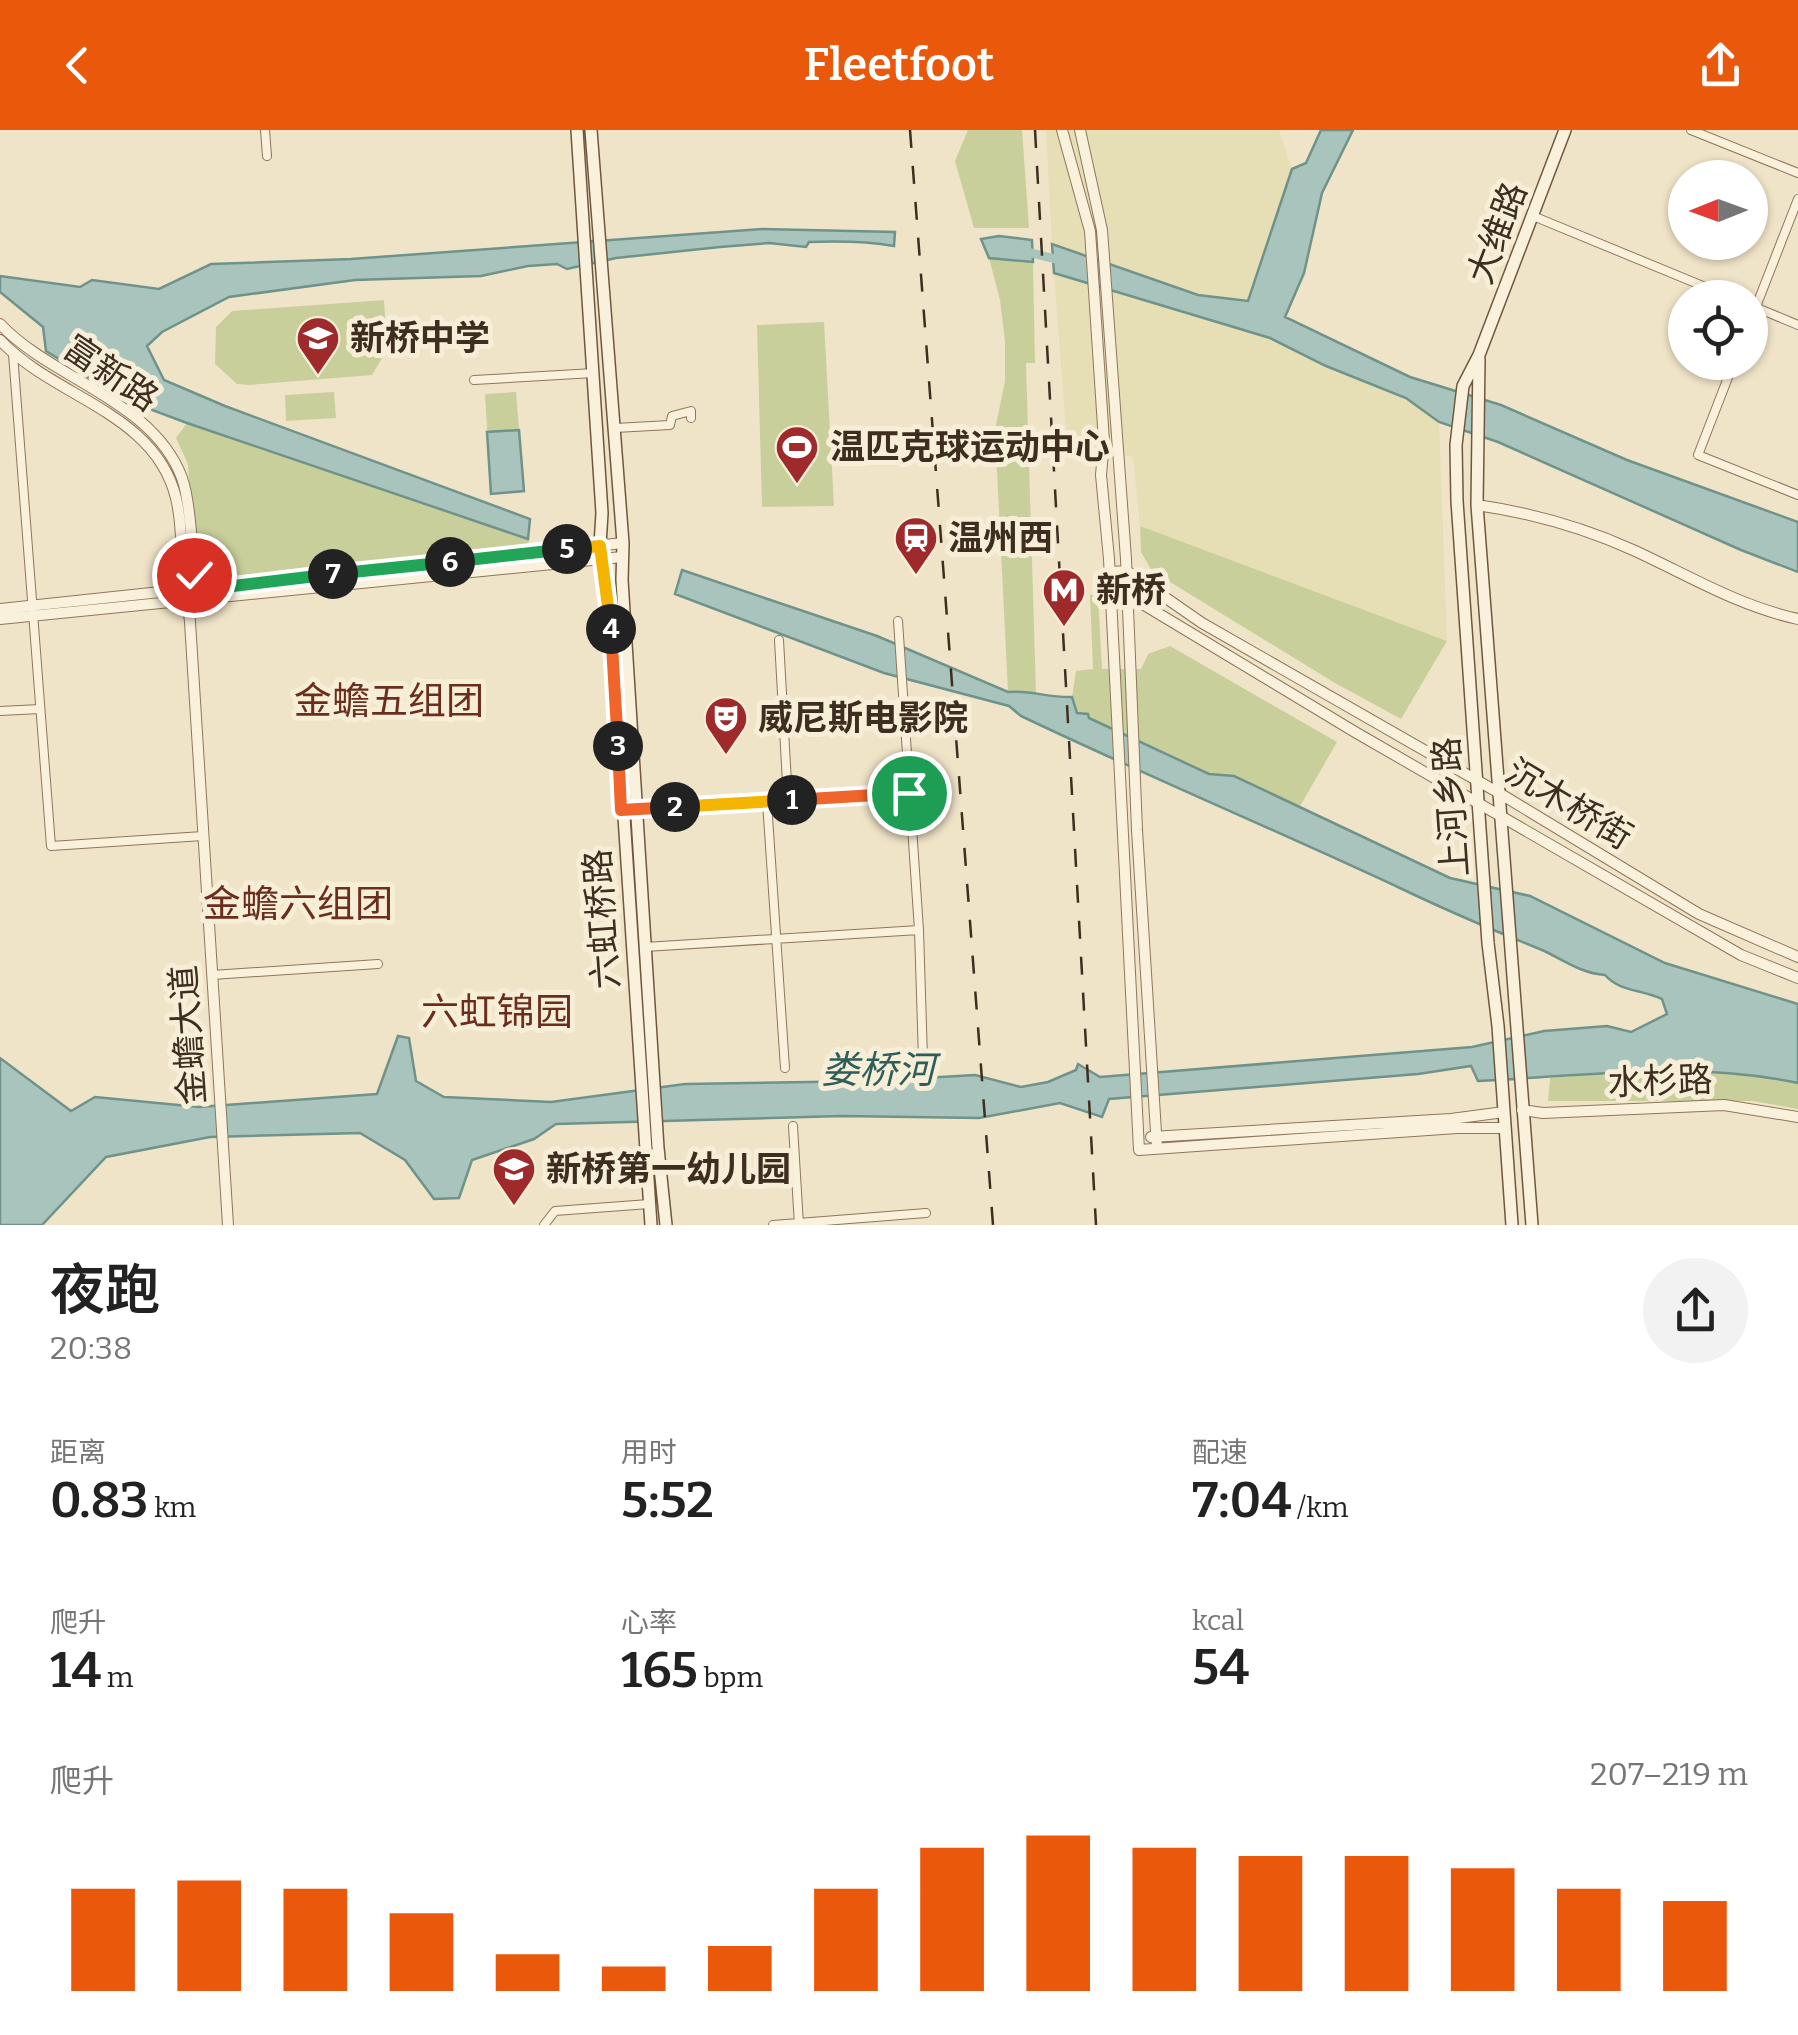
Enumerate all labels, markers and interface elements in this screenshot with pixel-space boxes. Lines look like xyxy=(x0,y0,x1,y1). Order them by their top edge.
icon: back xyxy=(50,38,105,93)
text: Fleetfoot xyxy=(804,38,994,92)
icon: share xyxy=(1693,38,1748,93)
north arrow xyxy=(1668,160,1768,260)
map controls xyxy=(1668,160,1768,380)
street label: 大维路 xyxy=(1459,176,1535,290)
button: locate xyxy=(1668,280,1768,380)
school or university icon: 新桥中学 xyxy=(295,315,341,376)
place label: 新桥中学 xyxy=(350,317,490,359)
street label: 富新路 xyxy=(56,326,166,420)
sports icon: 温匹克球运动中心 xyxy=(774,424,820,485)
place label: 温匹克球运动中心 xyxy=(830,426,1110,468)
station icon: 温州西 xyxy=(893,515,939,576)
place label: 温州西 xyxy=(948,517,1053,559)
pin: 5 xyxy=(542,524,592,574)
text: 5 xyxy=(559,532,575,565)
pin xyxy=(152,533,237,618)
pin: 6 xyxy=(425,537,475,587)
text: 6 xyxy=(442,545,458,578)
icon: check xyxy=(167,548,222,603)
pin: 7 xyxy=(308,549,358,599)
text: 7 xyxy=(325,557,341,590)
metro station icon: 新桥 xyxy=(1041,567,1087,628)
place label: 新桥 xyxy=(1096,569,1166,611)
pin: 4 xyxy=(586,604,636,654)
text: 4 xyxy=(602,612,620,645)
district label: 金蟾五组团 xyxy=(294,678,484,724)
theatre icon: 威尼斯电影院 xyxy=(703,695,749,756)
place label: 威尼斯电影院 xyxy=(758,697,968,739)
pin: 3 xyxy=(593,721,643,771)
text: 3 xyxy=(610,729,626,762)
street label: 上河乡路 xyxy=(1425,736,1477,878)
street label: 沉木桥街 xyxy=(1498,750,1640,858)
pin xyxy=(867,751,952,836)
icon: arrive xyxy=(882,766,937,821)
pin: 1 xyxy=(767,775,817,825)
pin: 2 xyxy=(650,782,700,832)
text: 1 xyxy=(786,783,798,816)
text: 2 xyxy=(667,790,683,823)
street label: 六虹桥路 xyxy=(576,848,628,990)
district label: 金蟾六组团 xyxy=(203,881,393,927)
street label: 金蟾大道 xyxy=(162,964,214,1106)
district label: 六虹锦园 xyxy=(421,989,573,1035)
water label: 娄桥河 xyxy=(821,1047,942,1093)
street label: 水杉路 xyxy=(1607,1058,1713,1104)
school or university icon: 新桥第一幼儿园 xyxy=(491,1146,537,1207)
place label: 新桥第一幼儿园 xyxy=(546,1148,791,1190)
text: 夜跑 xyxy=(50,1258,160,1324)
button: share xyxy=(1643,1258,1748,1363)
text: 20:38 xyxy=(50,1329,132,1367)
text: 距离 xyxy=(50,1436,106,1469)
text: 用时 xyxy=(621,1436,677,1469)
text: 配速 xyxy=(1192,1436,1248,1469)
text: 0.83 xyxy=(50,1470,149,1530)
text: 5:52 xyxy=(621,1470,714,1530)
text: 7:04 xyxy=(1192,1470,1292,1530)
text: km xyxy=(149,1491,196,1524)
text: /km xyxy=(1292,1491,1348,1524)
text: kcal xyxy=(1192,1604,1244,1637)
text: 爬升 xyxy=(50,1606,106,1639)
text: 心率 xyxy=(621,1606,677,1639)
text: 54 xyxy=(1192,1637,1249,1697)
text: 14 xyxy=(50,1640,101,1700)
text: 165 xyxy=(621,1640,698,1700)
text: m xyxy=(101,1661,134,1694)
text: bpm xyxy=(698,1661,763,1694)
text: 207–219 m xyxy=(1590,1755,1748,1793)
text: 爬升 xyxy=(50,1762,114,1800)

